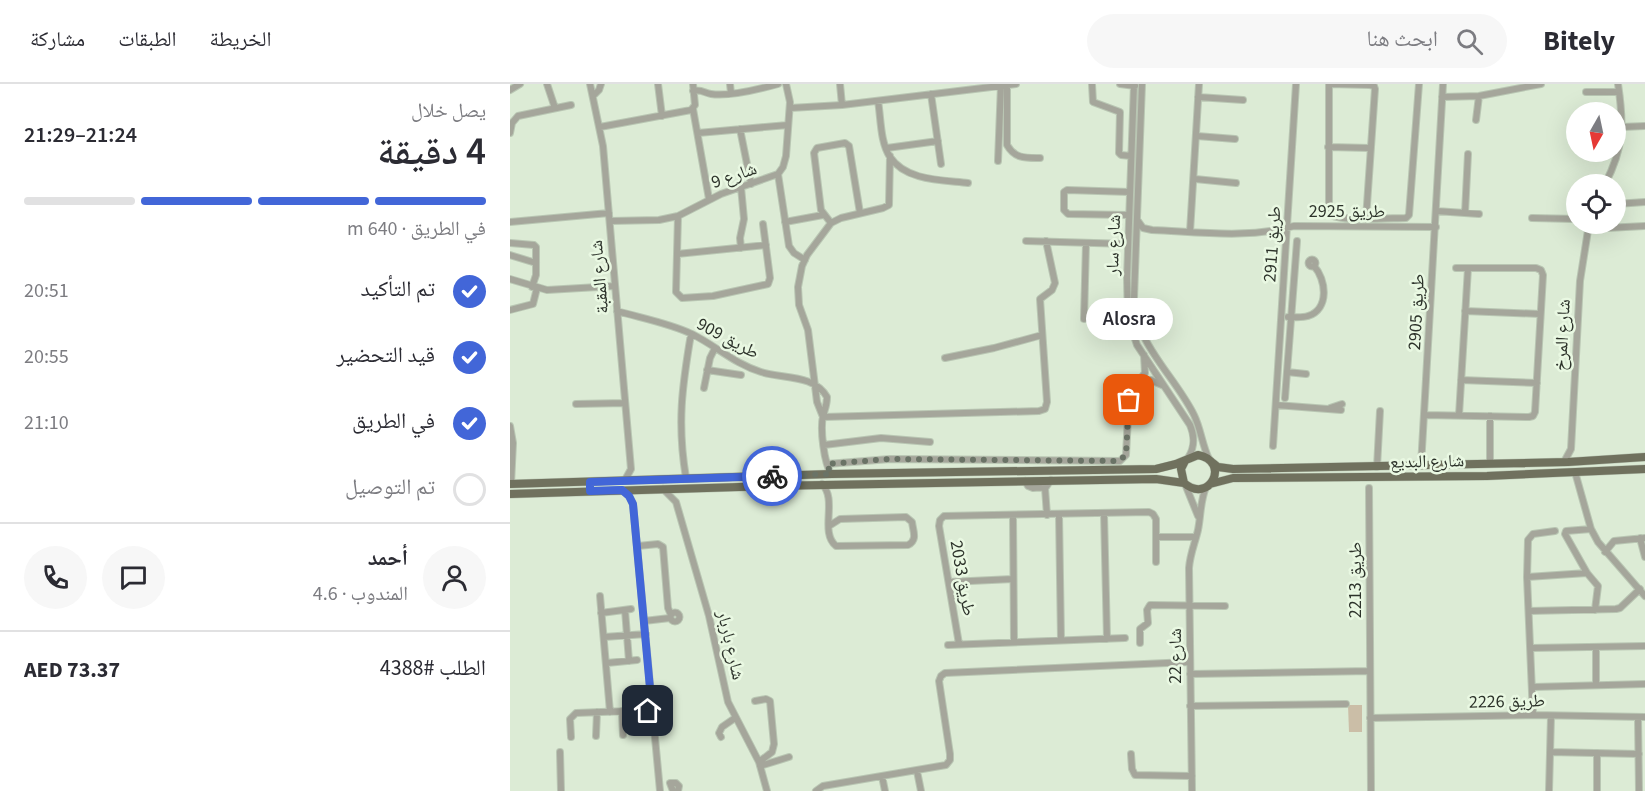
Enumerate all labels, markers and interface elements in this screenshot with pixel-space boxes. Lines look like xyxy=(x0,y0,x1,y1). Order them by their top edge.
search box xyxy=(1087,14,1507,68)
text: Bitely xyxy=(1543,21,1615,61)
text: ابحث هنا xyxy=(1367,23,1438,55)
text: مشاركة xyxy=(30,24,85,54)
text: الطبقات xyxy=(118,24,177,54)
text: الخريطة xyxy=(210,24,271,54)
icon: search xyxy=(1453,25,1486,58)
text: يصل خلال xyxy=(411,97,486,125)
north arrow xyxy=(1566,102,1626,162)
map controls xyxy=(1566,102,1626,234)
text: 21:24–21:29 xyxy=(24,119,137,151)
text: 4 دقيقة xyxy=(377,124,486,180)
street label: شارع 9 xyxy=(708,156,760,195)
button: locate xyxy=(1566,174,1626,234)
street label: طريق 2925 xyxy=(1309,199,1385,224)
street label: طريق 2911 xyxy=(1257,205,1288,283)
street label: شارع سار xyxy=(1100,214,1127,277)
text: في الطريق · 640 m xyxy=(347,215,486,243)
street label: شارع المقبة xyxy=(584,239,615,315)
text: تم التأكيد xyxy=(361,273,435,305)
street label: طريق 2905 xyxy=(1402,273,1431,351)
icon: check xyxy=(453,275,486,308)
text: 20:51 xyxy=(24,277,69,305)
callout: Alosra xyxy=(1086,298,1172,340)
street label: شارع المرخ xyxy=(1548,298,1577,372)
text: Alosra xyxy=(1103,305,1156,333)
street label: طريق 909 xyxy=(692,312,763,365)
text: قيد التحضير xyxy=(337,339,435,371)
icon: check xyxy=(453,341,486,374)
text: 20:55 xyxy=(24,343,69,371)
pin xyxy=(1103,374,1154,425)
icon: bag xyxy=(1112,383,1145,416)
text: في الطريق xyxy=(352,405,435,437)
icon: check xyxy=(453,407,486,440)
text: 21:10 xyxy=(24,409,69,437)
courier xyxy=(742,446,802,506)
street label: شارع البديع xyxy=(1390,448,1464,475)
icon: bike xyxy=(756,460,789,493)
text: تم التوصيل xyxy=(345,471,435,503)
street label: طريق 2033 xyxy=(944,538,981,618)
text: أحمد xyxy=(368,542,408,574)
street label: طريق 2213 xyxy=(1343,542,1368,618)
button: phone xyxy=(24,546,87,609)
button: chat xyxy=(102,546,165,609)
button: person xyxy=(423,546,486,609)
text: المندوب · 4.6 xyxy=(313,580,408,608)
street label: شارع باربار xyxy=(710,607,751,682)
street label: شارع 22 xyxy=(1163,628,1188,684)
text: الطلب #4388 xyxy=(380,652,486,684)
text: AED 73.37 xyxy=(24,654,120,686)
pin xyxy=(622,685,673,736)
street label: طريق 2226 xyxy=(1469,688,1545,715)
icon: home xyxy=(631,694,664,727)

